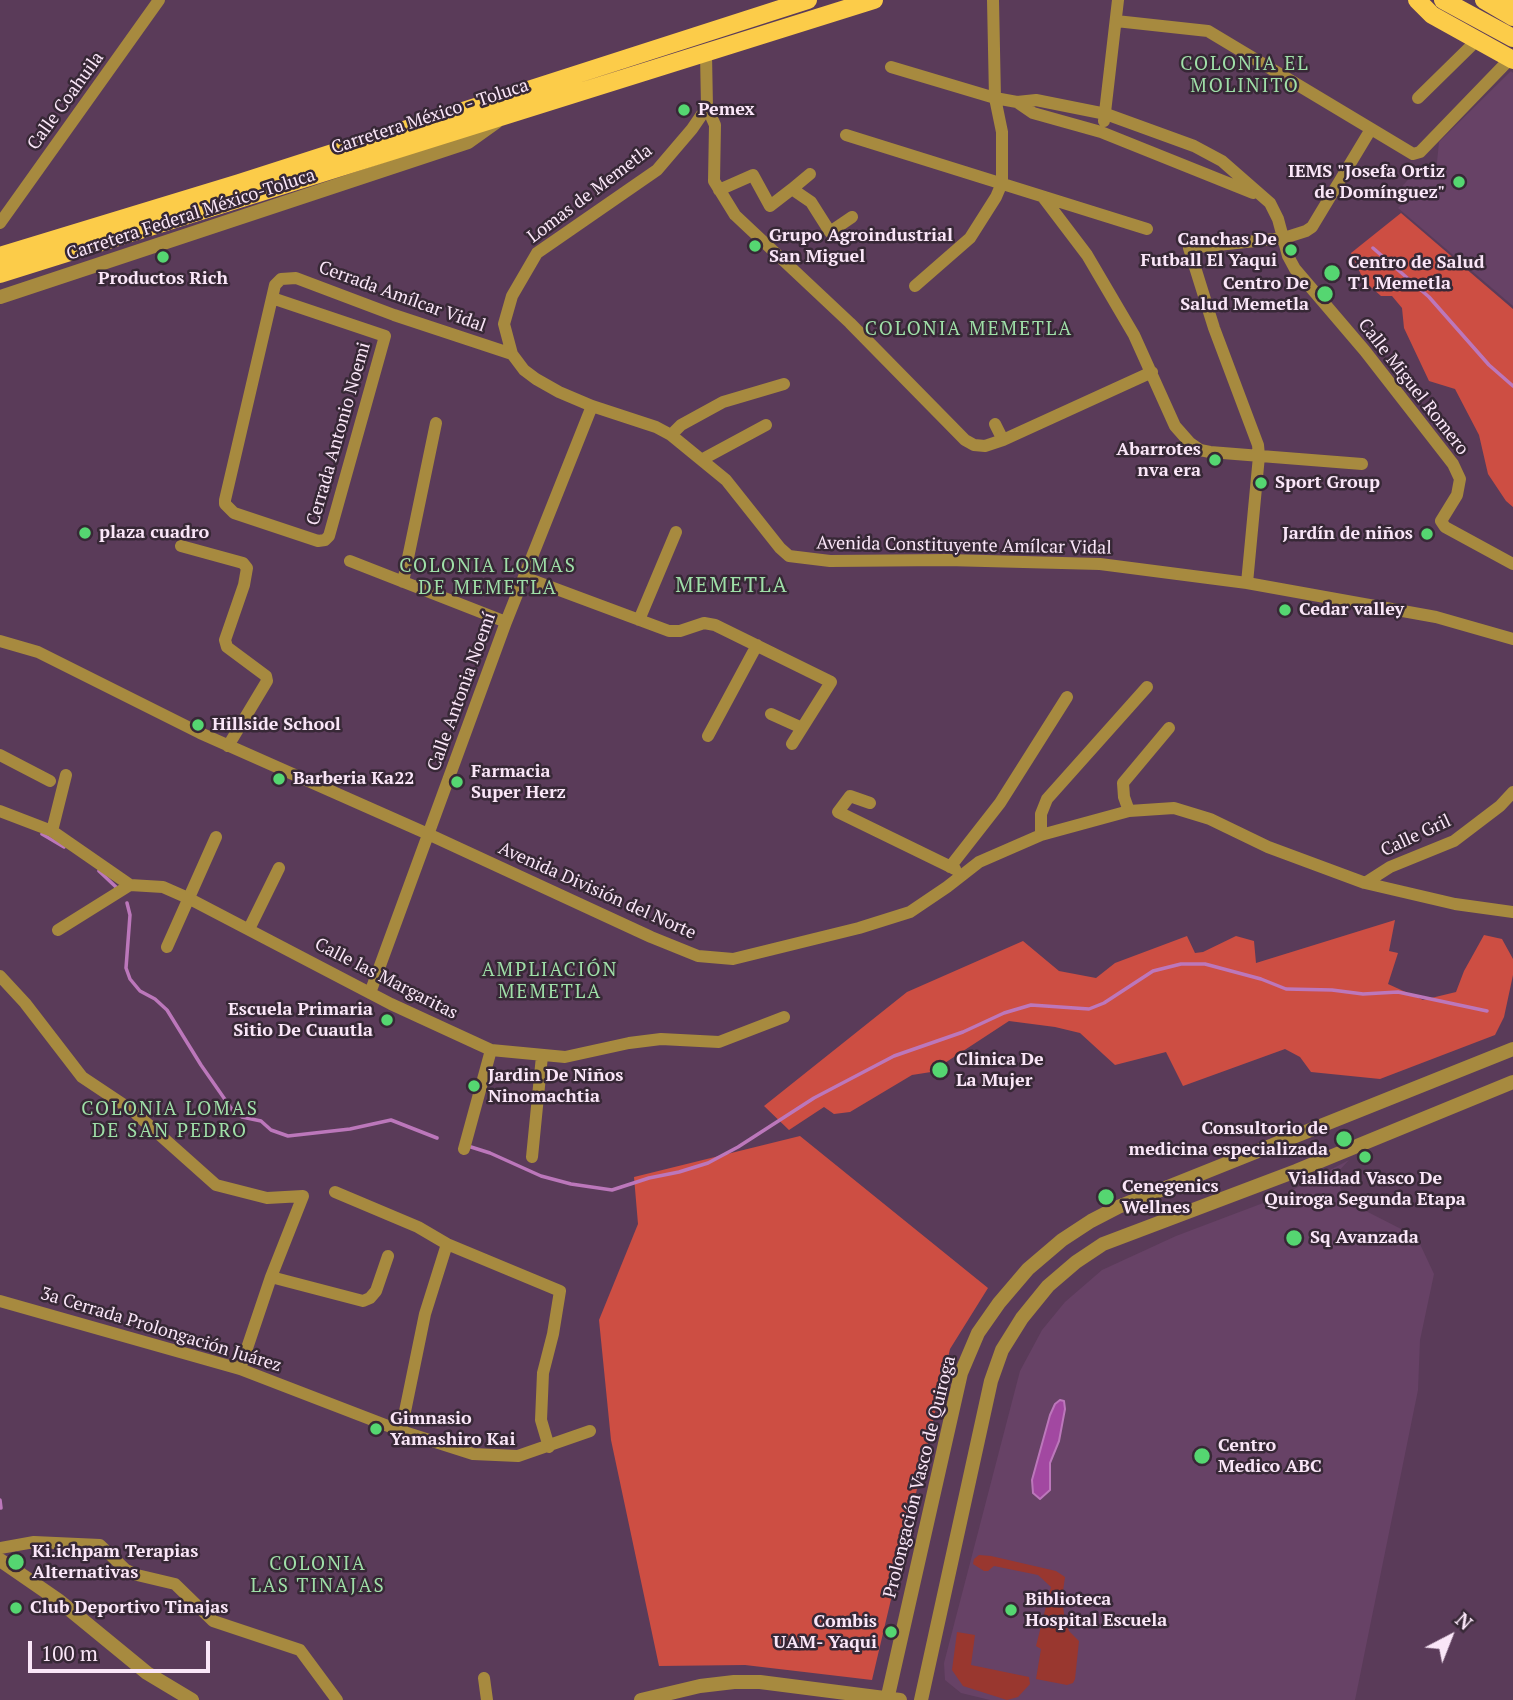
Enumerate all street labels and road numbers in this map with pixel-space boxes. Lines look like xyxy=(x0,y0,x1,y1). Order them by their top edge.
street label: Calle Coahuila xyxy=(23,48,109,154)
street label: Carretera México - Toluca xyxy=(329,75,531,159)
street label: Lomas de Memetla xyxy=(523,140,657,248)
street label: Carretera Federal México-Toluca xyxy=(64,165,318,265)
street label: Cerrada Amílcar Vidal xyxy=(316,257,488,337)
street label: Calle Miguel Romero xyxy=(1353,314,1473,460)
street label: Cerrada Antonio Noemi xyxy=(302,340,376,528)
street label: Avenida Constituyente Amílcar Vidal xyxy=(816,533,1112,559)
street label: Calle Antonia Noemí xyxy=(423,610,501,774)
street label: Calle Gril xyxy=(1377,810,1455,862)
street label: Avenida División del Norte xyxy=(495,838,699,944)
street label: Calle las Margaritas xyxy=(311,934,461,1024)
street label: 3a Cerrada Prolongación Juárez xyxy=(38,1283,284,1377)
street label: Prolongación Vasco de Quiroga xyxy=(879,1354,961,1600)

